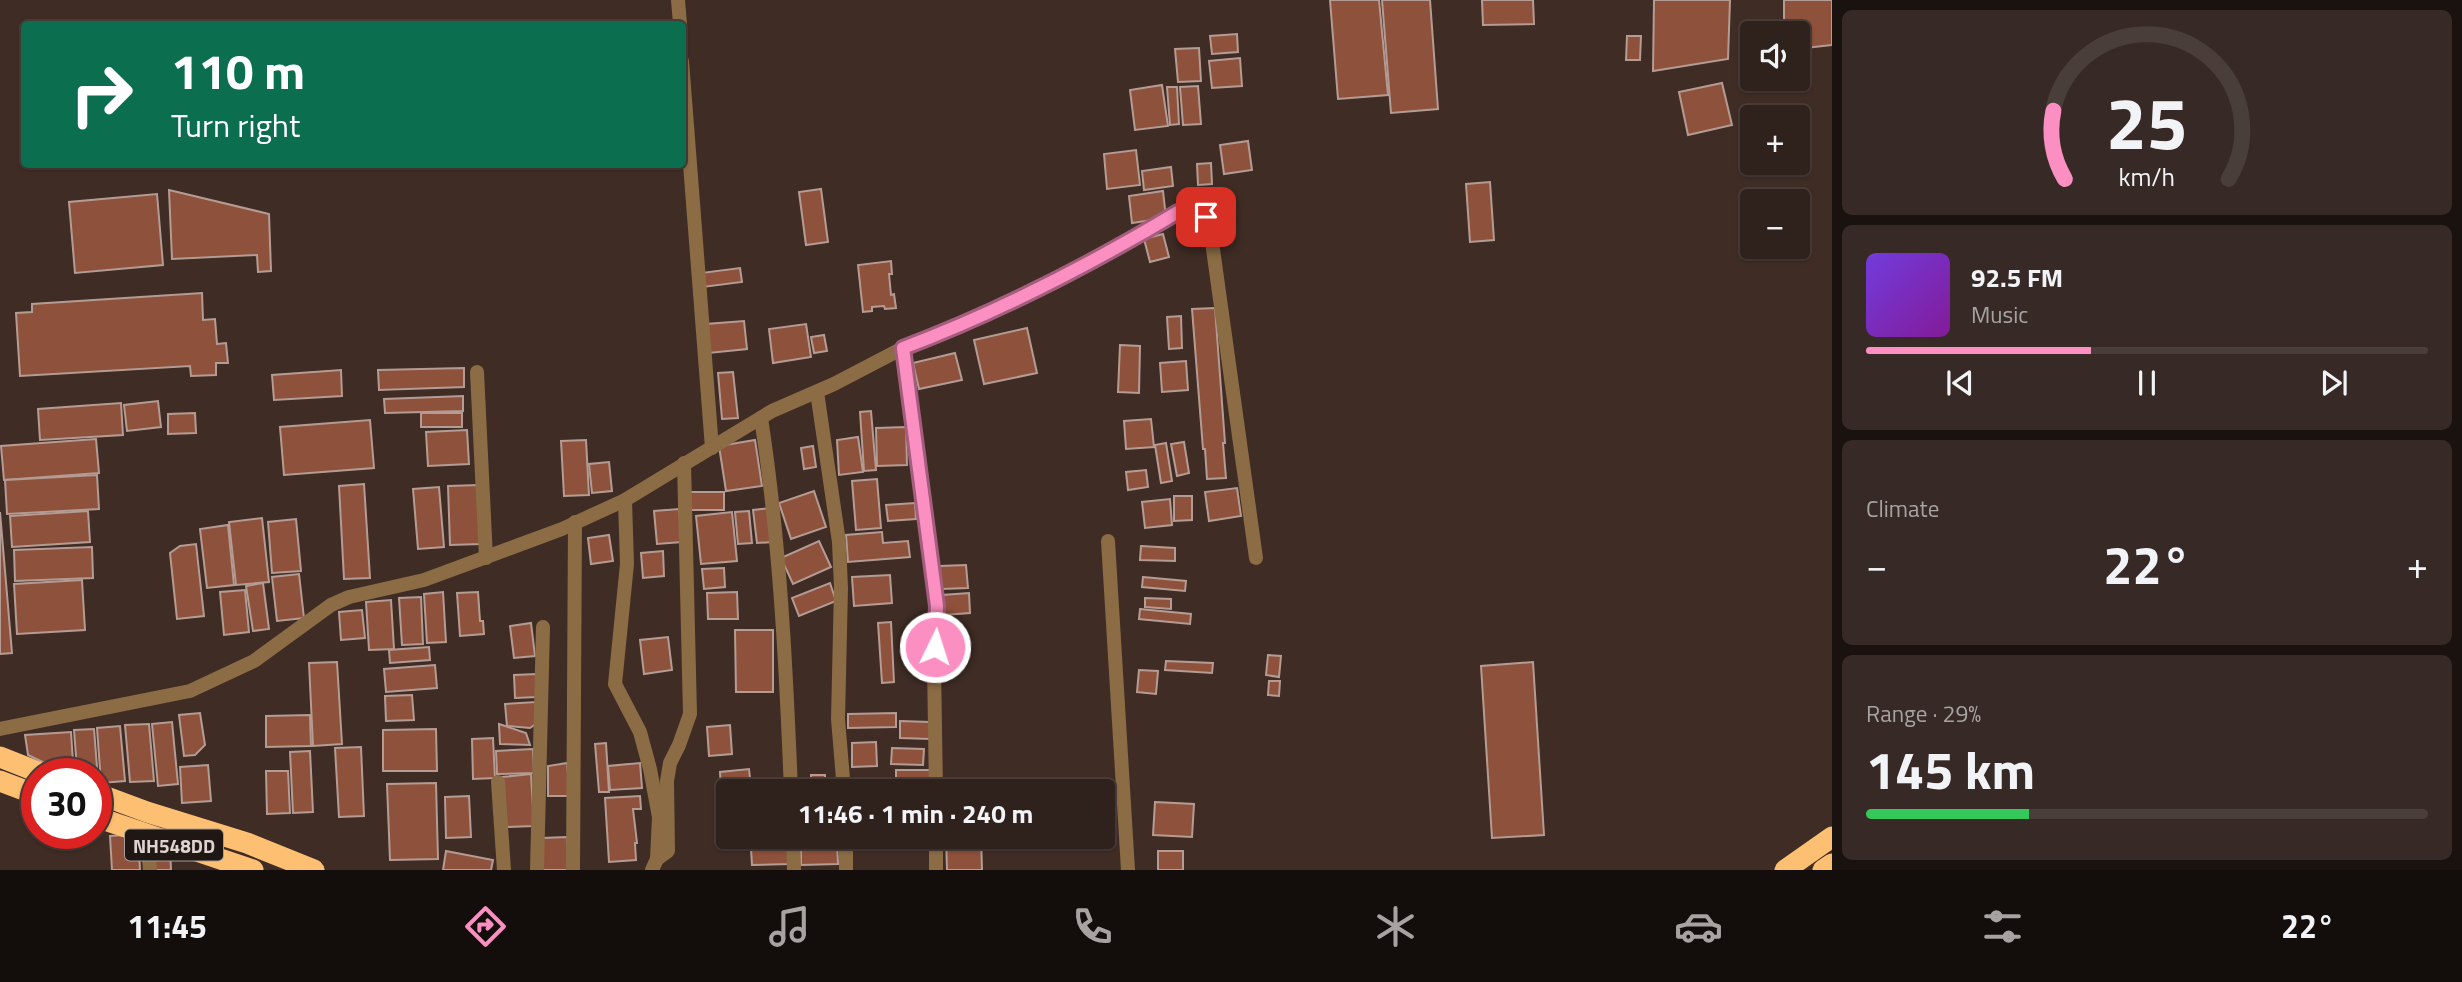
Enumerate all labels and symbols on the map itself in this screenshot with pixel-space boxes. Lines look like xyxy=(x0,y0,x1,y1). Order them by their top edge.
pin xyxy=(1176,187,1236,247)
position arrow xyxy=(898,610,972,684)
speed limit sign: 30 xyxy=(21,758,112,849)
road number: NH548DD xyxy=(125,830,223,860)

